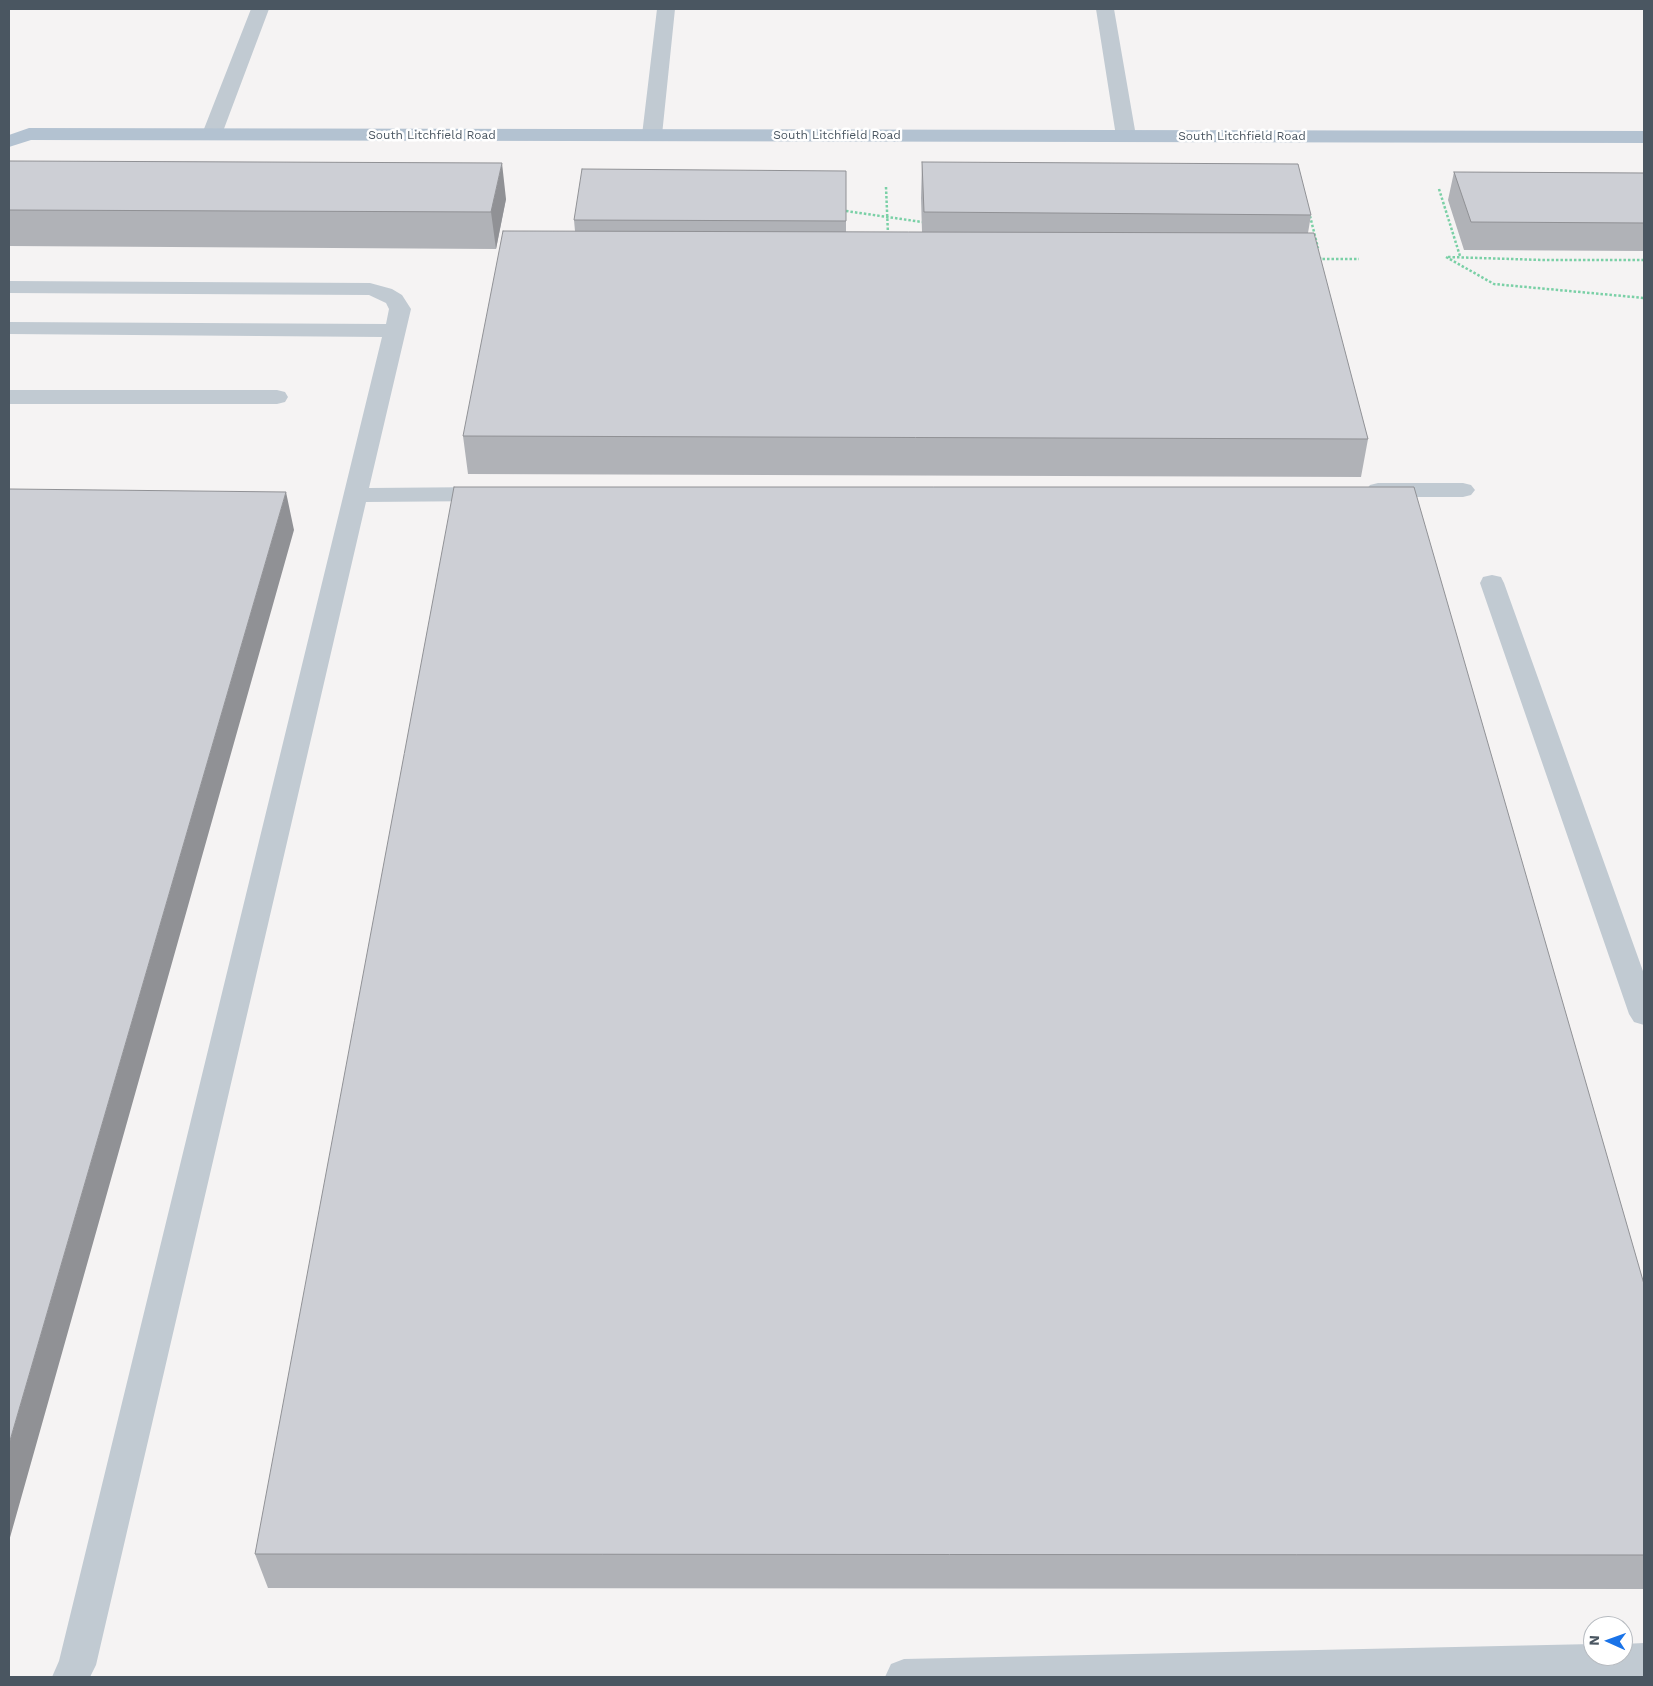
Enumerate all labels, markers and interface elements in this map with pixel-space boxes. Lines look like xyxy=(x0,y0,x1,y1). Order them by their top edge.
street label: South Litchfield Road xyxy=(368,128,496,142)
street label: South Litchfield Road xyxy=(773,128,901,142)
street label: South Litchfield Road xyxy=(1178,129,1306,143)
north arrow xyxy=(1583,1616,1633,1666)
text: N xyxy=(1586,1635,1602,1646)

